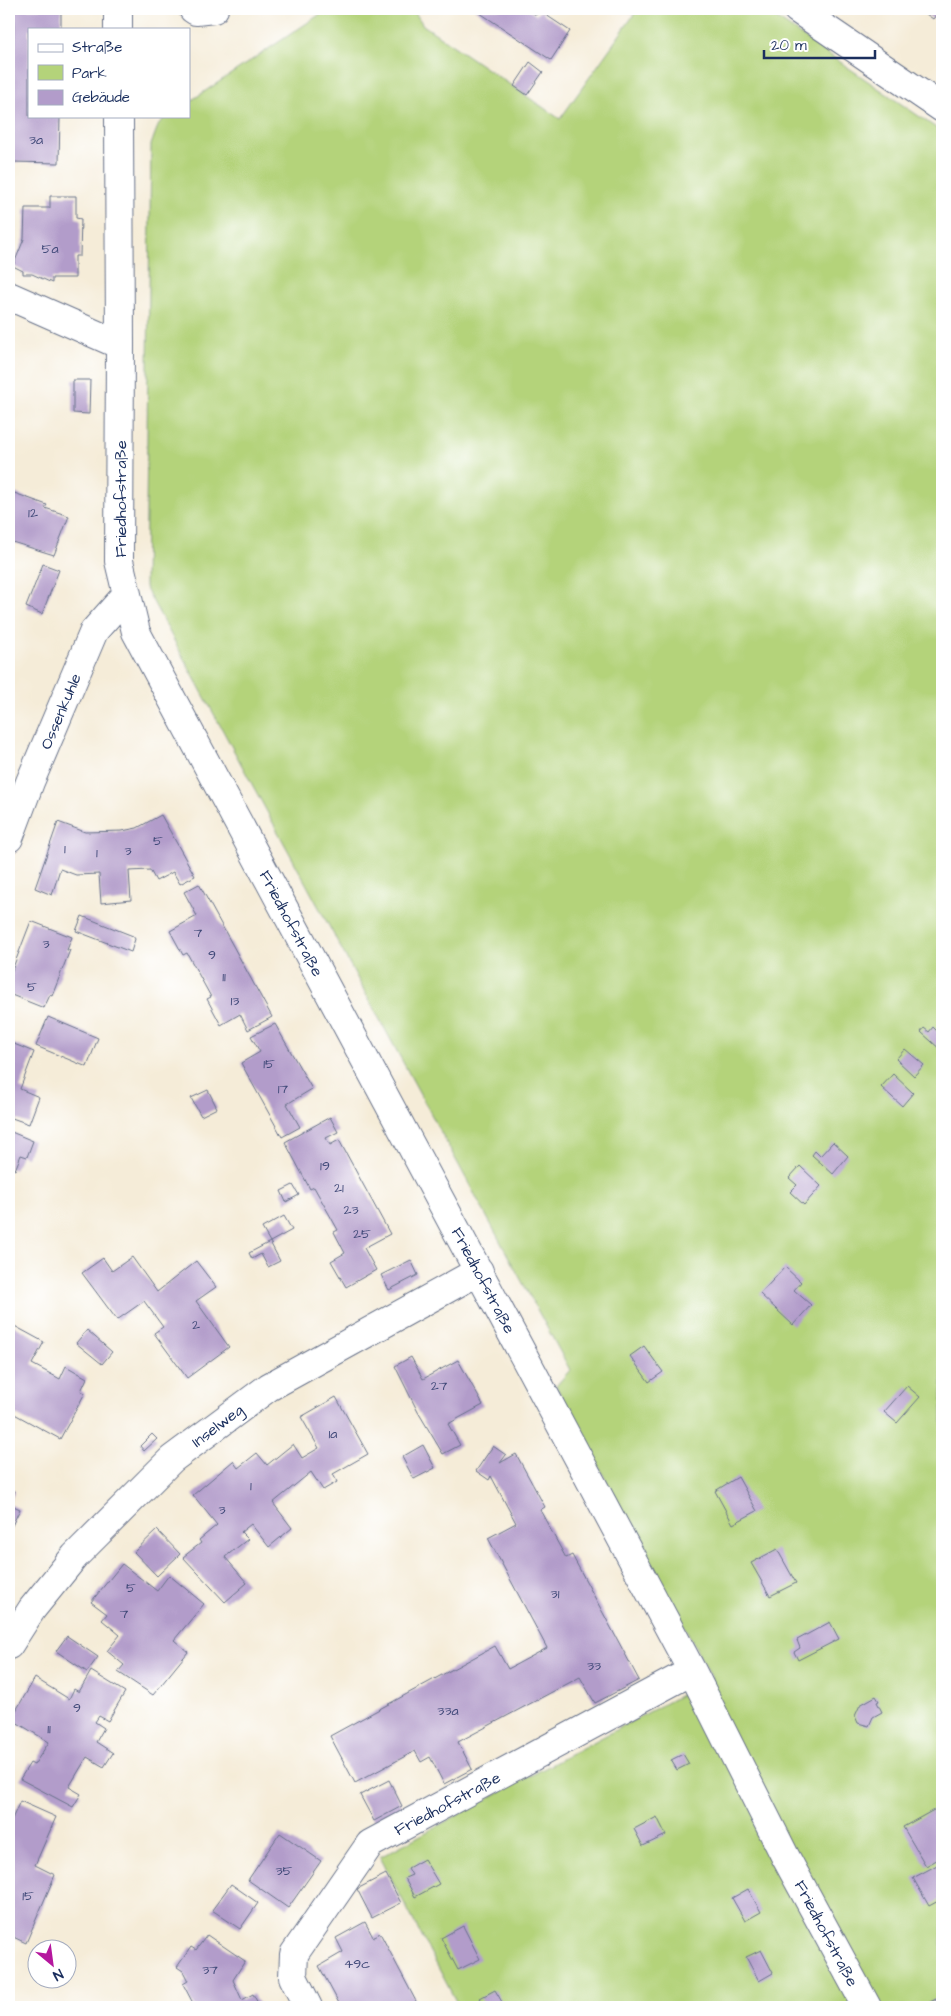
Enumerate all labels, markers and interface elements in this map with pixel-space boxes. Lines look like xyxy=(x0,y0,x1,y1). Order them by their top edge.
legend xyxy=(28,28,190,118)
scale bar xyxy=(764,28,875,60)
text: 20 m xyxy=(771,35,807,56)
text: Straße xyxy=(72,37,122,58)
text: Park xyxy=(72,63,107,84)
text: Gebäude xyxy=(72,87,130,108)
house number: 3a xyxy=(29,130,43,150)
house number: 5a xyxy=(41,239,59,259)
street label: Friedhofstraße xyxy=(110,440,132,558)
house number: 12 xyxy=(28,503,38,523)
street label: Ossenkuhle xyxy=(35,670,87,753)
house number: 5 xyxy=(153,831,163,851)
house number: 1 xyxy=(64,839,66,859)
house number: 3 xyxy=(124,841,132,861)
house number: 1 xyxy=(96,843,98,863)
street label: Friedhofstraße xyxy=(254,867,328,981)
house number: 7 xyxy=(194,923,203,943)
house number: 3 xyxy=(42,934,50,954)
house number: 9 xyxy=(208,945,216,965)
house number: 11 xyxy=(222,967,226,987)
house number: 5 xyxy=(27,977,37,997)
house number: 13 xyxy=(231,991,239,1011)
house number: 15 xyxy=(263,1054,275,1074)
house number: 17 xyxy=(278,1079,289,1099)
house number: 19 xyxy=(320,1156,330,1176)
house number: 21 xyxy=(334,1178,344,1198)
house number: 23 xyxy=(343,1200,359,1220)
house number: 25 xyxy=(353,1224,371,1244)
street label: Friedhofstraße xyxy=(446,1224,520,1338)
house number: 2 xyxy=(192,1315,200,1335)
house number: 27 xyxy=(431,1376,448,1396)
street label: Inselweg xyxy=(187,1399,249,1453)
house number: 1a xyxy=(329,1424,337,1444)
house number: 1 xyxy=(250,1476,252,1496)
house number: 3 xyxy=(218,1500,226,1520)
house number: 5 xyxy=(126,1578,136,1598)
house number: 31 xyxy=(551,1584,560,1604)
house number: 7 xyxy=(120,1604,129,1624)
house number: 33 xyxy=(587,1656,601,1676)
house number: 9 xyxy=(73,1698,81,1718)
house number: 33a xyxy=(437,1701,459,1721)
house number: 11 xyxy=(47,1719,51,1739)
street label: Friedhofstraße xyxy=(391,1767,505,1841)
house number: 35 xyxy=(275,1861,293,1881)
street label: Friedhofstraße xyxy=(789,1877,863,1991)
house number: 15 xyxy=(22,1886,34,1906)
north arrow xyxy=(28,1938,78,1988)
house number: 49c xyxy=(344,1954,370,1974)
house number: 37 xyxy=(202,1960,218,1980)
text: N xyxy=(49,1964,67,1985)

